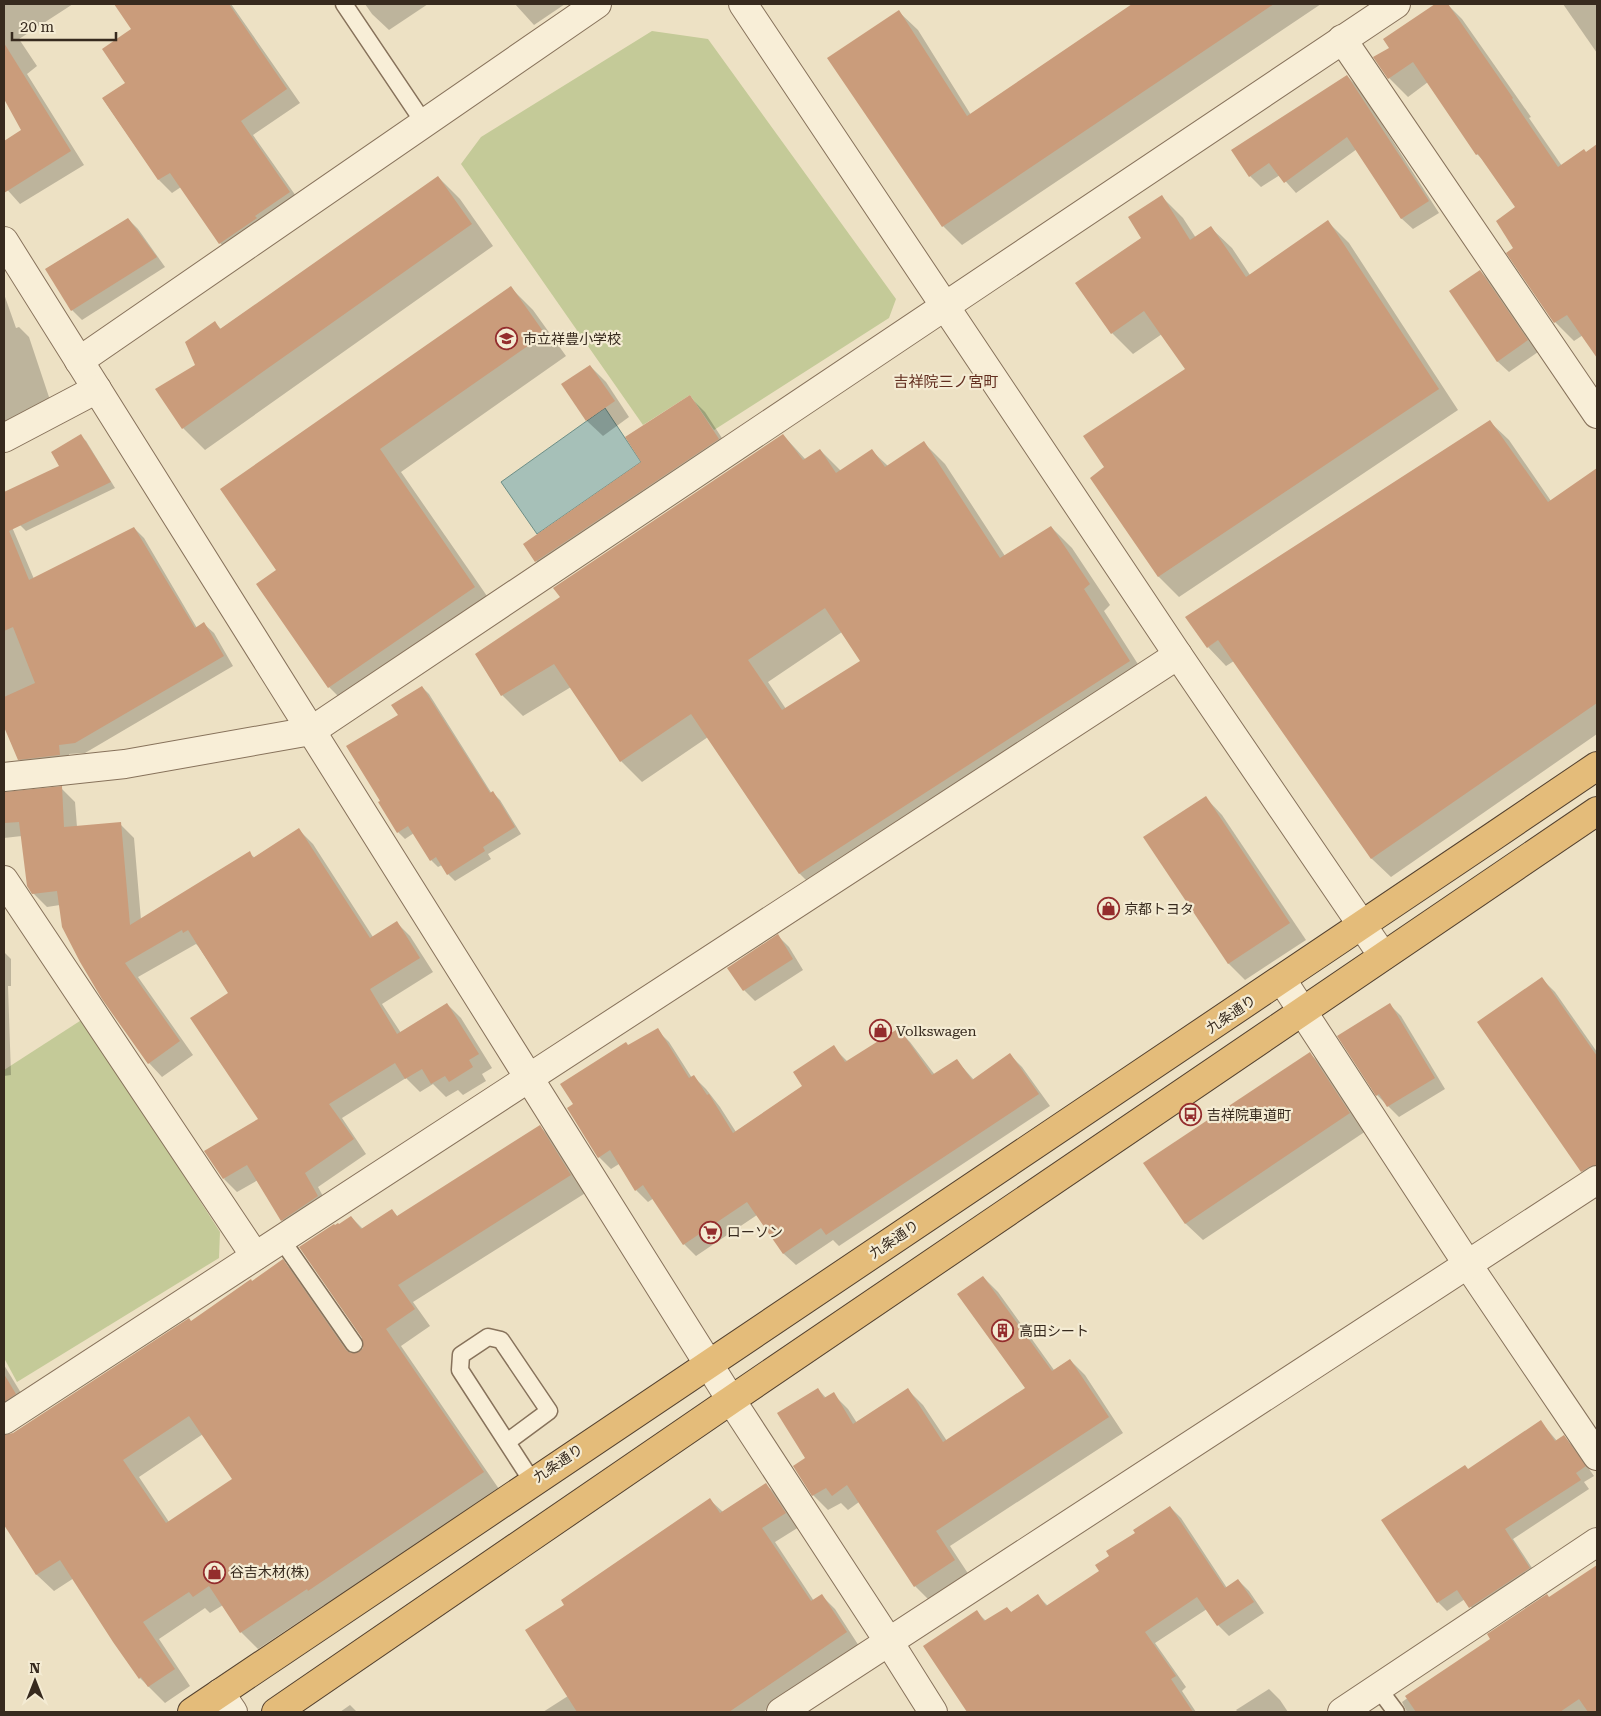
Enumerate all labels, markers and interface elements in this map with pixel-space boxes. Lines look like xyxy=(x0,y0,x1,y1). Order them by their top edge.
scale bar xyxy=(12,10,116,42)
text: 20 m xyxy=(20,18,55,36)
school or university icon: 市立祥豊小学校 xyxy=(495,327,519,351)
place label: 市立祥豊小学校 xyxy=(523,331,621,347)
district label: 吉祥院三ノ宮町 xyxy=(893,373,999,391)
shop icon: 京都トヨタ xyxy=(1096,897,1120,921)
place label: 京都トヨタ xyxy=(1124,901,1194,917)
street label: 九条通り xyxy=(1203,992,1259,1036)
shop icon: Volkswagen xyxy=(868,1019,892,1043)
place label: Volkswagen xyxy=(896,1023,977,1039)
bus stop icon: 吉祥院車道町 xyxy=(1179,1103,1203,1127)
place label: 吉祥院車道町 xyxy=(1207,1107,1291,1123)
street label: 九条通り xyxy=(866,1217,922,1261)
supermarket icon: ローソン xyxy=(699,1220,723,1244)
place label: ローソン xyxy=(727,1224,783,1240)
building icon: 高田シート xyxy=(991,1319,1015,1343)
place label: 高田シート xyxy=(1019,1323,1089,1339)
street label: 九条通り xyxy=(530,1441,586,1485)
shop icon: 谷吉木材(株) xyxy=(202,1560,226,1584)
place label: 谷吉木材(株) xyxy=(230,1564,309,1580)
north arrow xyxy=(10,1656,60,1706)
text: N xyxy=(30,1660,41,1676)

